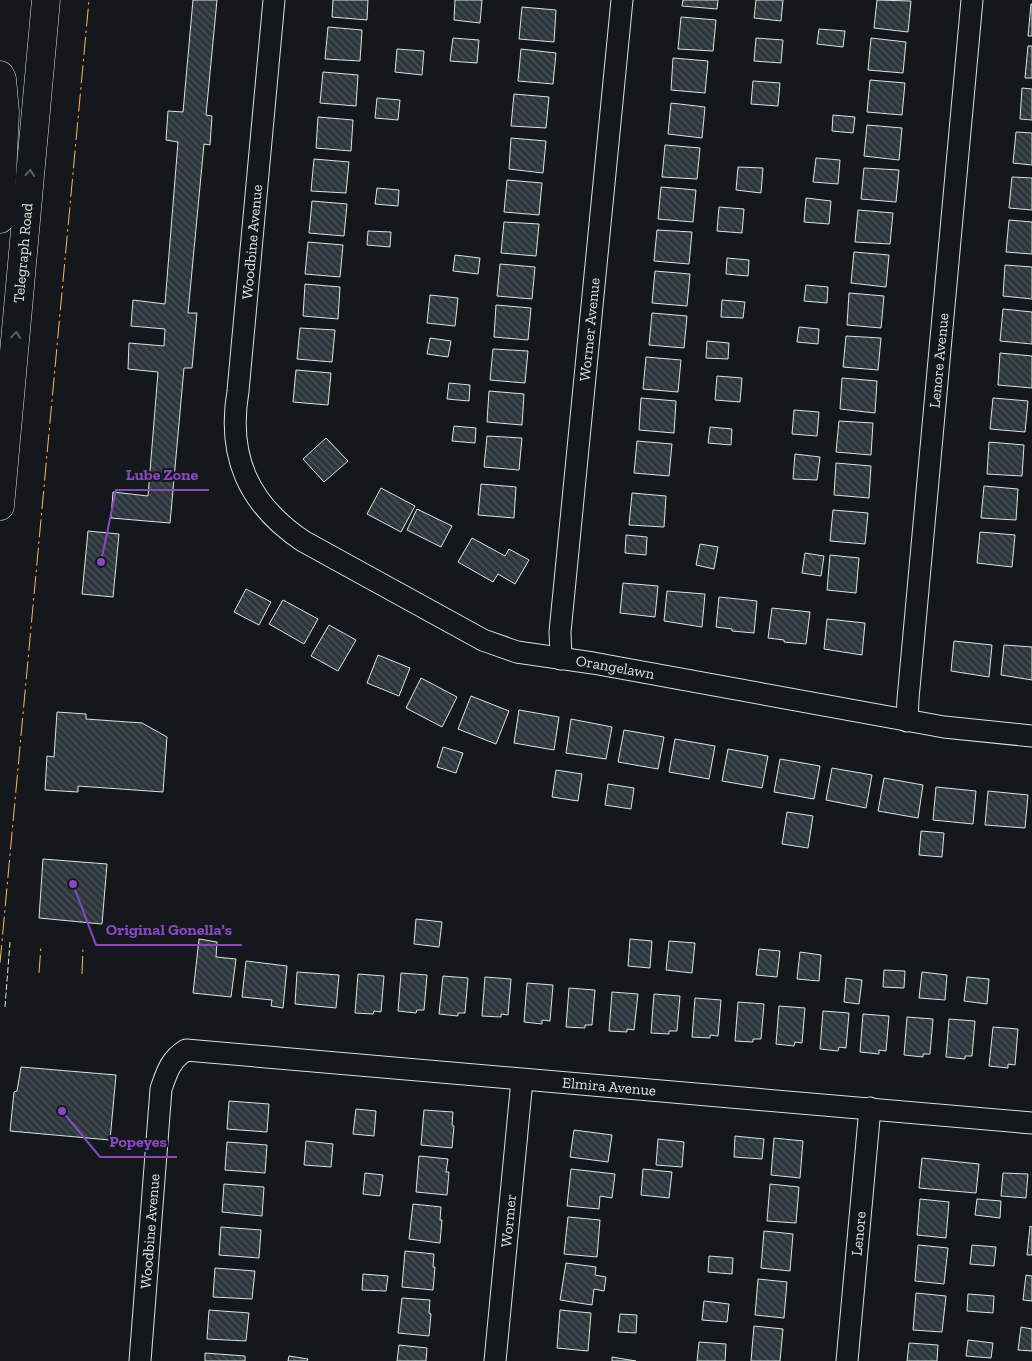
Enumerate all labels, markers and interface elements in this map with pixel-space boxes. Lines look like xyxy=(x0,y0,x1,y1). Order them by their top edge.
one-way arrow xyxy=(25,169,36,177)
street label: Woodbine Avenue xyxy=(238,184,266,300)
street label: Telegraph Road xyxy=(9,201,37,304)
street label: Wormer Avenue xyxy=(576,277,604,382)
street label: Lenore Avenue xyxy=(926,312,952,409)
one-way arrow xyxy=(10,331,21,339)
callout: Lube Zone xyxy=(116,459,209,490)
text: Lube Zone xyxy=(126,465,199,484)
street label: Orangelawn xyxy=(575,652,656,683)
callout: Original Gonella's xyxy=(96,914,242,945)
text: Original Gonella's xyxy=(106,920,232,939)
street label: Elmira Avenue xyxy=(561,1074,657,1100)
callout: Popeyes xyxy=(100,1126,177,1157)
text: Popeyes xyxy=(109,1132,167,1151)
street label: Woodbine Avenue xyxy=(137,1173,163,1290)
street label: Wormer xyxy=(497,1193,520,1248)
street label: Lenore xyxy=(848,1210,870,1257)

